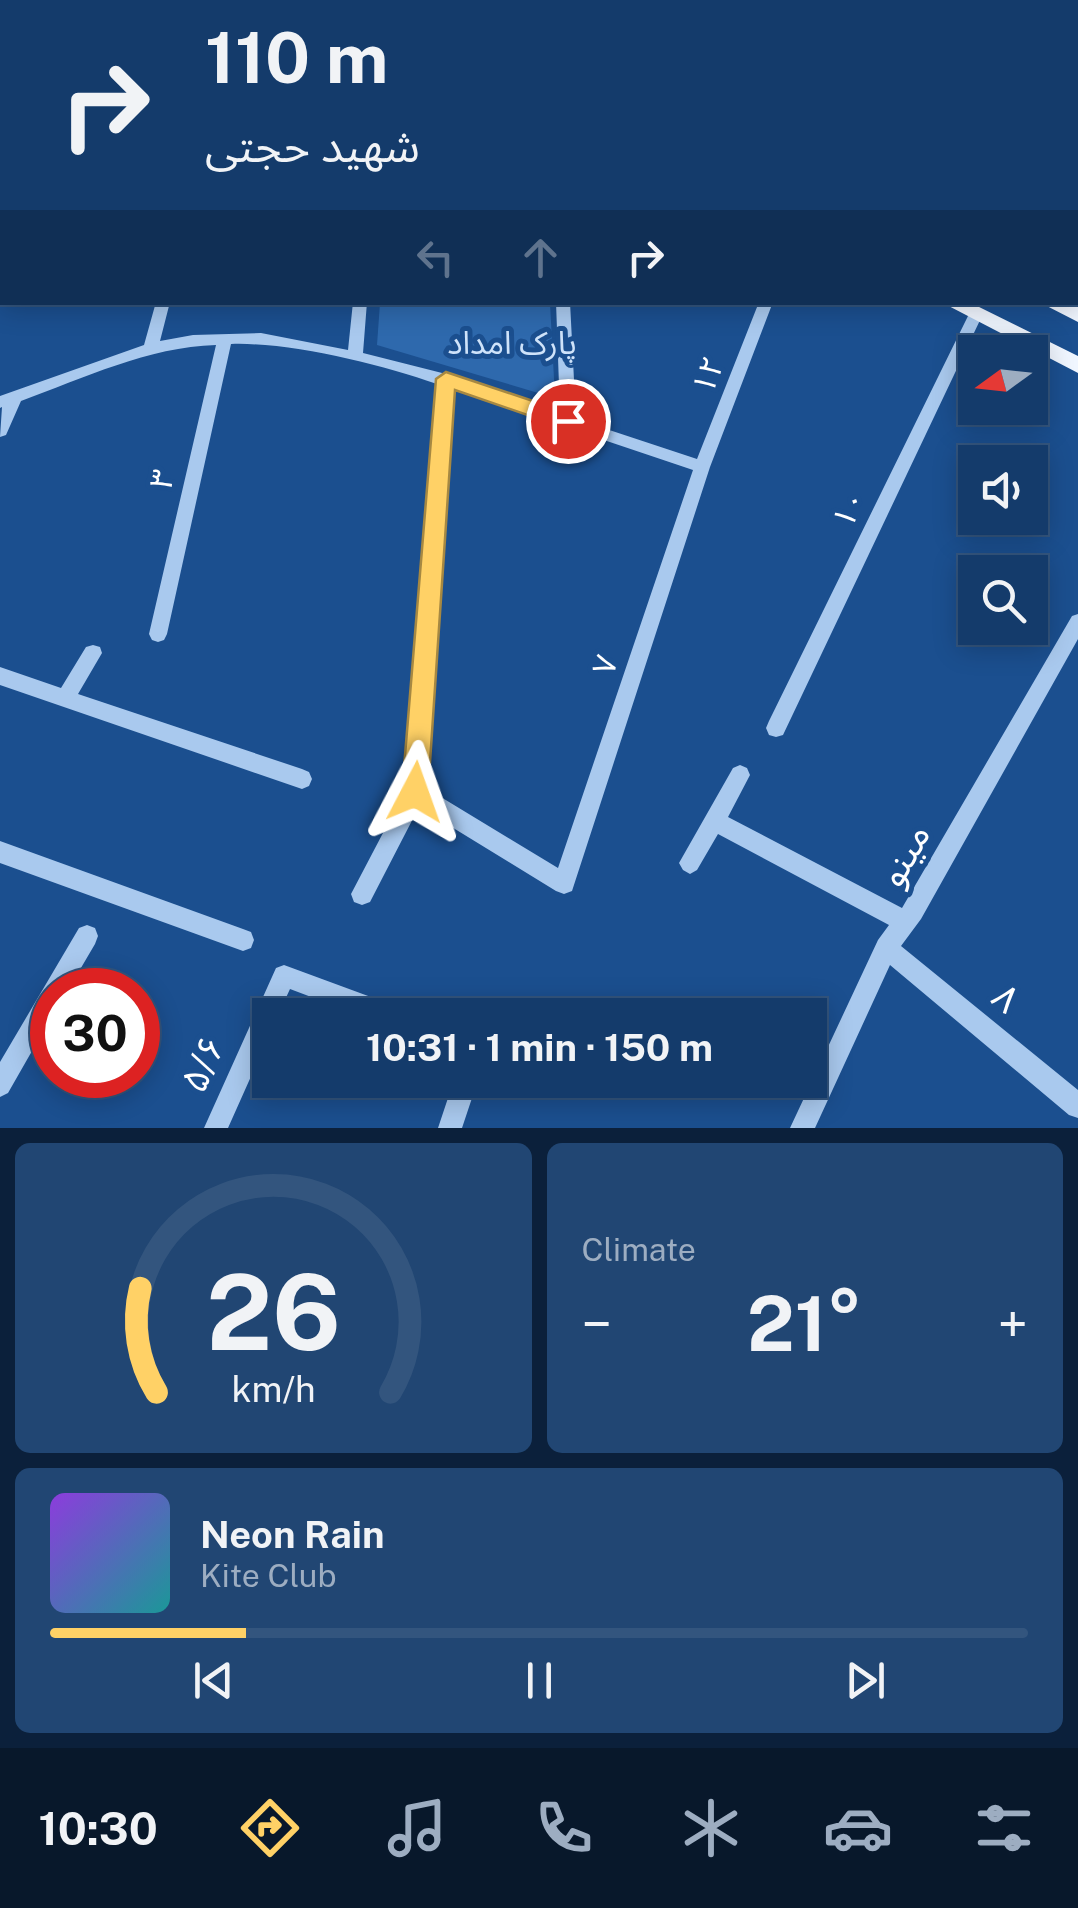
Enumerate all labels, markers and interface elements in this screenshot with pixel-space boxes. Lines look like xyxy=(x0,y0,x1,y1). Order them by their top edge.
text: 110 m xyxy=(205,16,389,99)
icon: right xyxy=(40,40,170,170)
text: شهید حجتی xyxy=(205,119,420,172)
icon: left xyxy=(408,230,463,285)
icon: ahead xyxy=(513,230,568,285)
icon: right xyxy=(618,230,673,285)
park label: پارک امداد xyxy=(447,324,577,363)
north arrow xyxy=(958,335,1048,425)
map controls xyxy=(958,335,1048,645)
street label: ۱۲ xyxy=(684,351,731,399)
pin xyxy=(526,379,611,464)
icon: arrive xyxy=(541,394,596,449)
button: sound xyxy=(958,445,1048,535)
street label: ۳ xyxy=(141,466,182,492)
street label: ۱۰ xyxy=(824,484,873,533)
button: search xyxy=(958,555,1048,645)
street label: ۷ xyxy=(584,650,625,679)
position arrow xyxy=(363,740,467,844)
street label: مینو xyxy=(868,815,939,894)
speed limit sign: 30 xyxy=(30,968,160,1098)
street label: ۸ xyxy=(984,973,1029,1022)
text: 10:31 · 1 min · 150 m xyxy=(366,1025,713,1070)
street label: ۵/۶ xyxy=(170,1029,235,1099)
text: Climate xyxy=(582,1231,696,1268)
text: 26 xyxy=(206,1251,341,1373)
text: 21° xyxy=(747,1280,862,1368)
text: − xyxy=(582,1292,612,1356)
text: + xyxy=(998,1292,1028,1356)
text: km/h xyxy=(231,1368,315,1410)
text: Neon Rain xyxy=(200,1512,384,1557)
text: Kite Club xyxy=(200,1557,337,1594)
icon: previous xyxy=(186,1653,241,1708)
icon: pause xyxy=(512,1653,567,1708)
icon: next xyxy=(838,1653,893,1708)
icon: directions xyxy=(235,1793,305,1863)
icon: music xyxy=(382,1793,452,1863)
icon: phone xyxy=(529,1793,599,1863)
icon: climate xyxy=(676,1793,746,1863)
icon: car xyxy=(823,1793,893,1863)
icon: filters xyxy=(969,1793,1039,1863)
text: 10:30 xyxy=(38,1802,158,1855)

